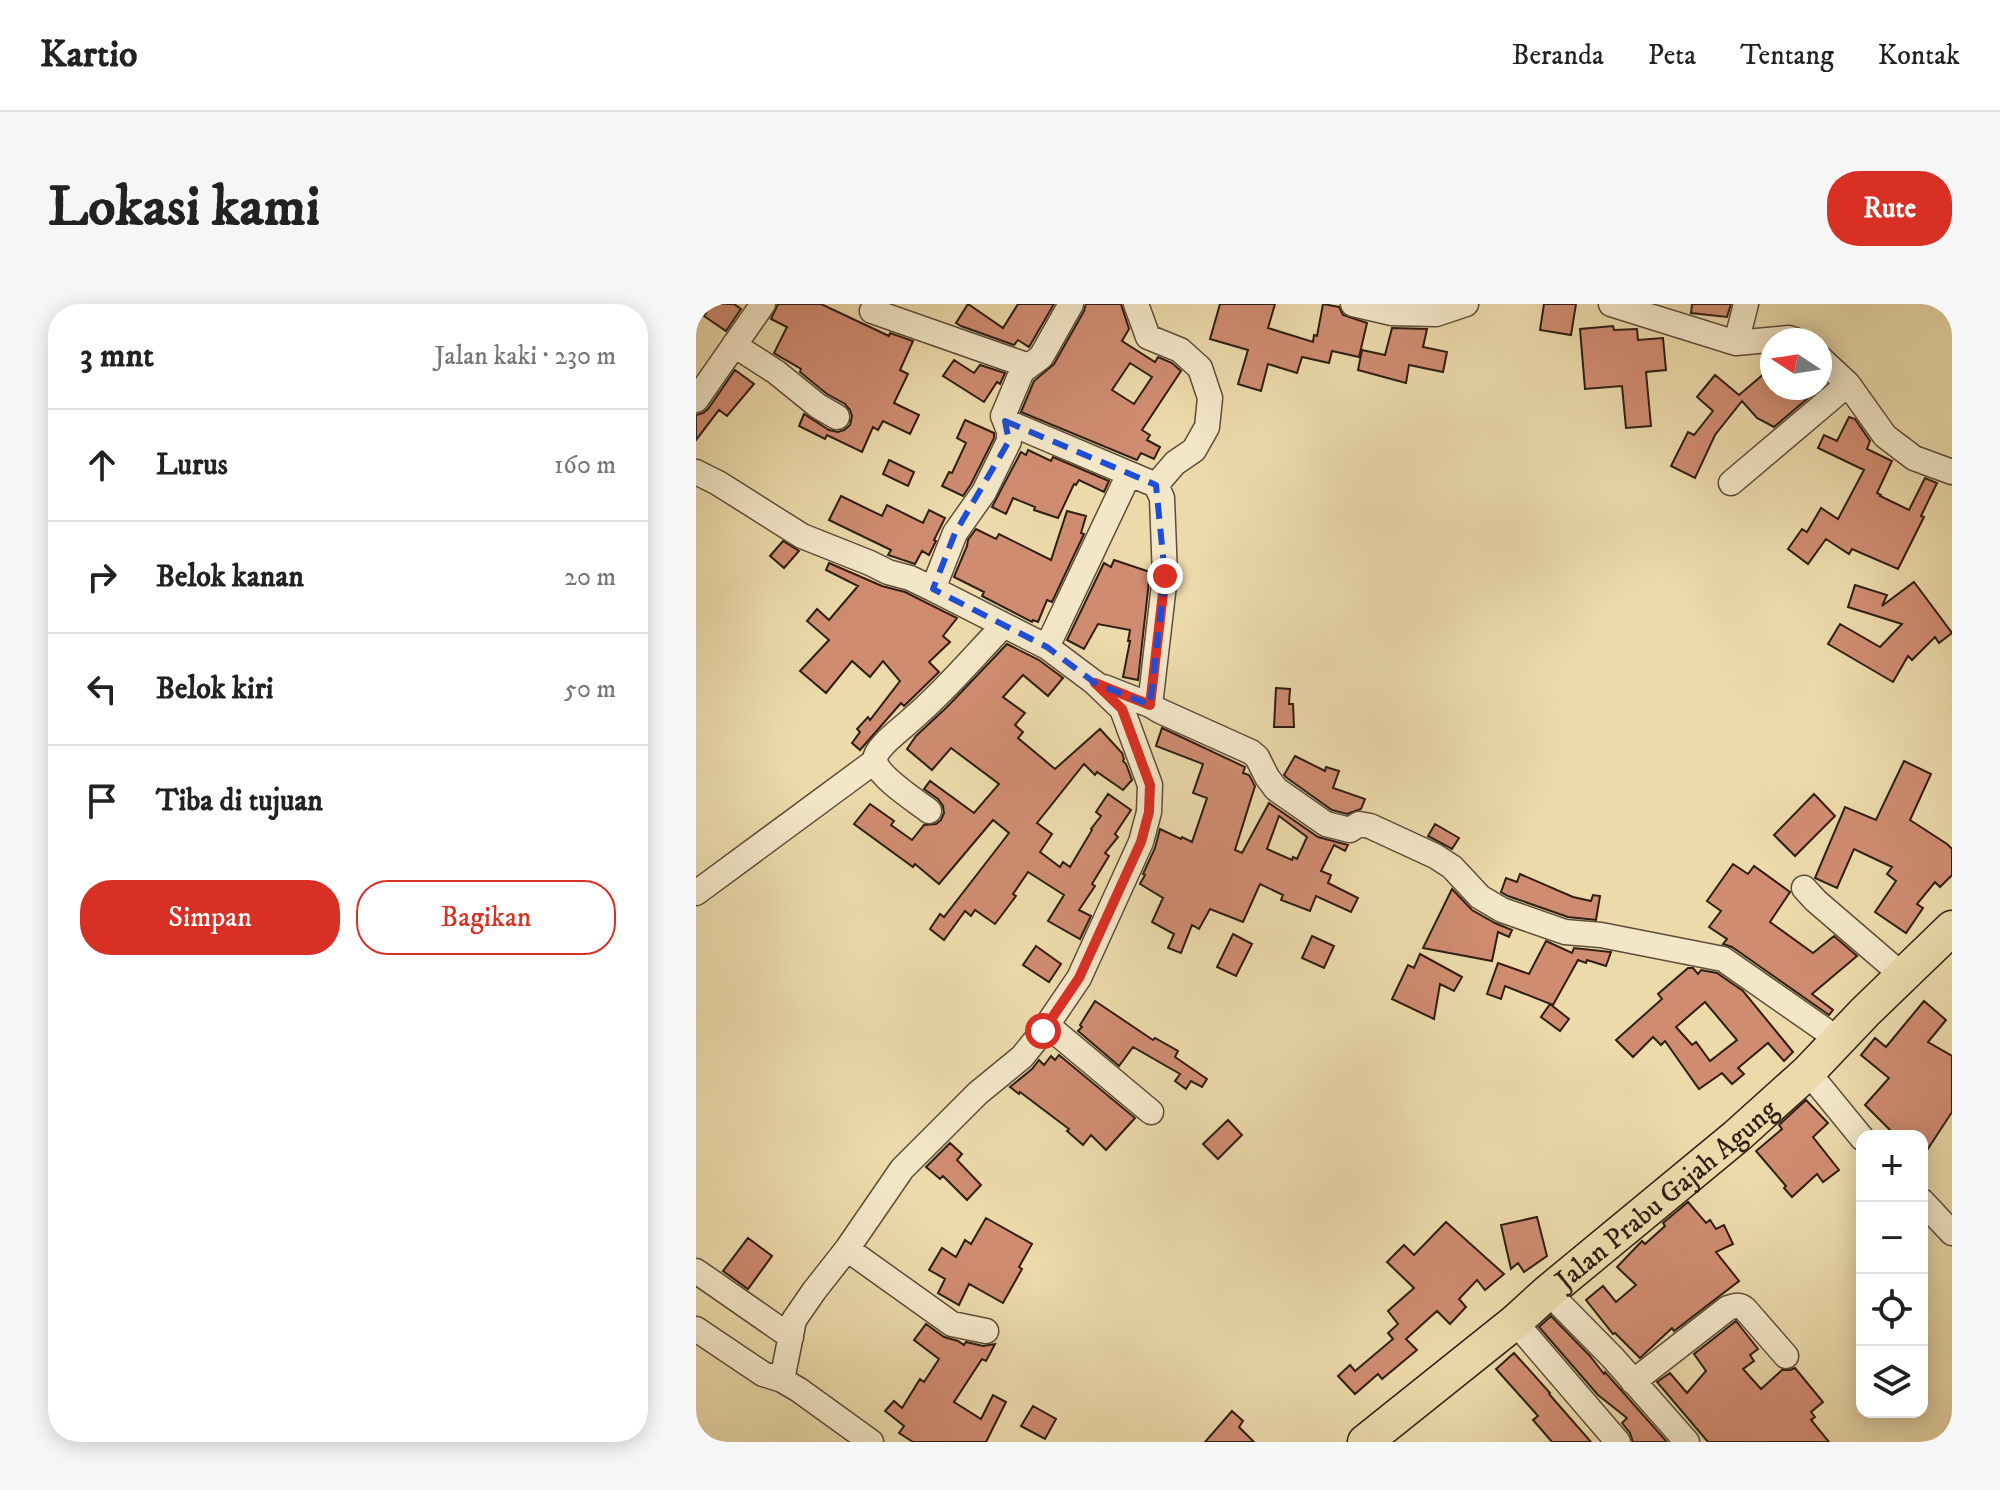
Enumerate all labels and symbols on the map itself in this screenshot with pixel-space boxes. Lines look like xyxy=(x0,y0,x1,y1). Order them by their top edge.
north arrow xyxy=(1760,328,1832,400)
route end xyxy=(1147,558,1183,594)
route start xyxy=(1025,1013,1061,1049)
street label: Jalan Prabu Gajah Agung xyxy=(1546,1092,1785,1300)

